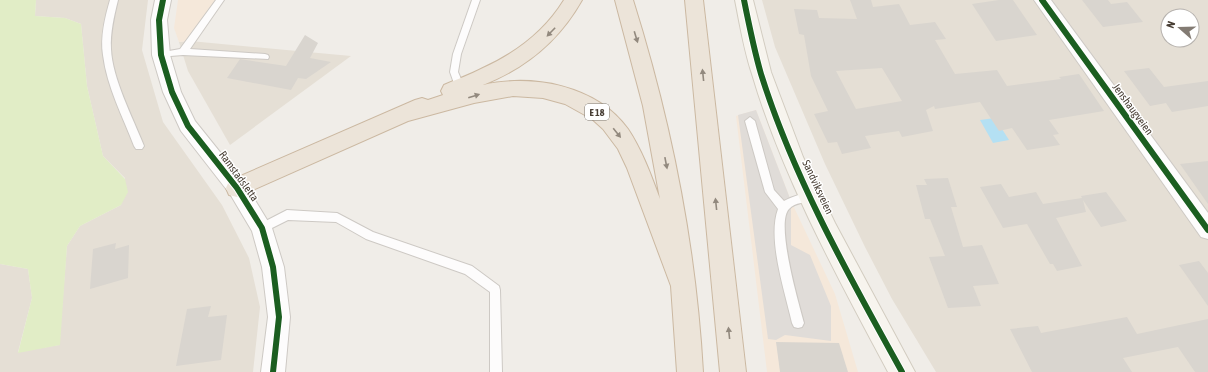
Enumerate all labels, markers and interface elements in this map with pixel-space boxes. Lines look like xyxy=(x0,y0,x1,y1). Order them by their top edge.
north arrow xyxy=(1160,8,1200,48)
text: N xyxy=(1164,19,1177,30)
one-way arrow xyxy=(546,27,556,37)
one-way arrow xyxy=(633,31,639,43)
one-way arrow xyxy=(700,68,706,81)
street label: Jenshaugveien xyxy=(1110,81,1156,137)
one-way arrow xyxy=(468,93,480,99)
road number: E 18 xyxy=(585,104,609,120)
one-way arrow xyxy=(613,128,622,138)
street label: Ramstadsletta xyxy=(217,149,261,203)
one-way arrow xyxy=(664,157,670,169)
street label: Sandviksveien xyxy=(800,158,836,216)
one-way arrow xyxy=(713,198,719,210)
one-way arrow xyxy=(726,327,733,339)

